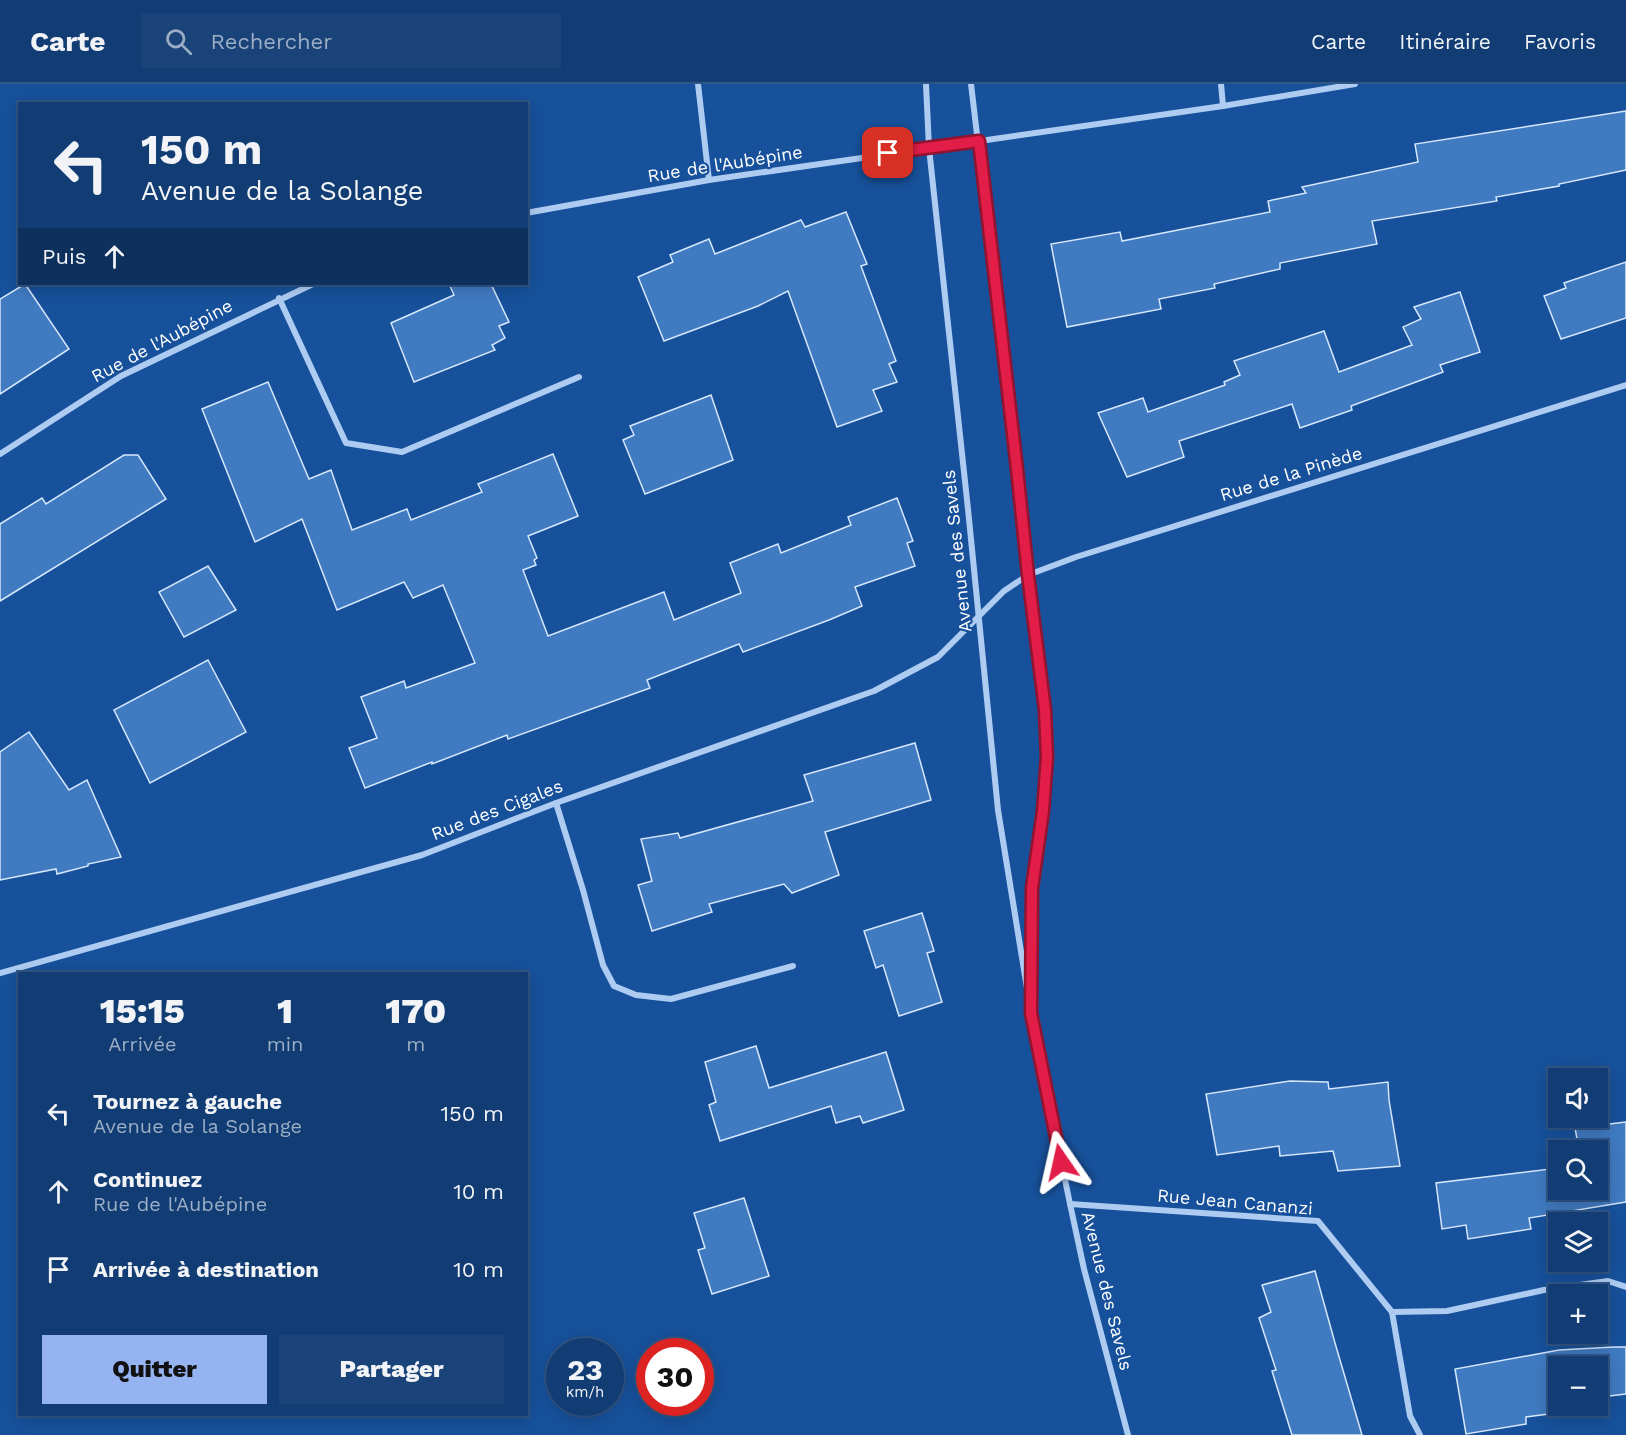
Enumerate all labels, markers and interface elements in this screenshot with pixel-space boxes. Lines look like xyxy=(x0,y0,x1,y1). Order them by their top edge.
search box xyxy=(141,14,561,68)
text: Carte xyxy=(30,25,105,58)
icon: search xyxy=(162,25,195,58)
text: Rechercher xyxy=(210,29,332,54)
text: Carte xyxy=(1311,29,1366,54)
text: Itinéraire xyxy=(1399,29,1491,54)
text: Favoris xyxy=(1524,29,1596,54)
text: 150 m xyxy=(141,125,262,174)
icon: left xyxy=(42,126,120,204)
pin xyxy=(862,127,913,178)
icon: arrive xyxy=(871,136,904,169)
street label: Rue de l'Aubépine xyxy=(646,141,804,186)
text: Avenue de la Solange xyxy=(141,175,423,207)
icon: ahead xyxy=(98,240,131,273)
text: Puis xyxy=(42,244,86,269)
street label: Rue de l'Aubépine xyxy=(88,294,236,387)
street label: Rue de la Pinède xyxy=(1217,442,1365,505)
street label: Avenue des Savels xyxy=(938,469,975,633)
street label: Rue des Cigales xyxy=(428,775,565,844)
text: 15:15 xyxy=(100,990,185,1032)
text: 1 xyxy=(277,990,293,1032)
text: 170 xyxy=(385,990,446,1032)
text: Arrivée xyxy=(108,1032,176,1056)
text: min xyxy=(267,1032,303,1056)
text: m xyxy=(406,1032,425,1056)
map controls xyxy=(1548,1068,1608,1416)
button: sound xyxy=(1548,1068,1608,1128)
text: Tournez à gauche xyxy=(93,1089,282,1114)
icon: left xyxy=(42,1097,75,1130)
text: 150 m xyxy=(440,1101,504,1126)
text: Avenue de la Solange xyxy=(93,1114,302,1138)
position arrow xyxy=(1029,1130,1093,1194)
button: search xyxy=(1548,1140,1608,1200)
text: Continuez xyxy=(93,1167,202,1192)
icon: ahead xyxy=(42,1175,75,1208)
text: 10 m xyxy=(453,1179,504,1204)
street label: Rue Jean Cananzi xyxy=(1156,1184,1314,1219)
text: Rue de l'Aubépine xyxy=(93,1192,267,1216)
street label: Avenue des Savels xyxy=(1078,1209,1137,1373)
button: layers xyxy=(1548,1212,1608,1272)
icon: arrive xyxy=(42,1253,75,1286)
text: Arrivée à destination xyxy=(93,1257,319,1282)
text: 10 m xyxy=(453,1257,504,1282)
button: + xyxy=(1548,1284,1608,1344)
button: Quitter xyxy=(42,1335,267,1404)
button: Partager xyxy=(279,1335,504,1404)
speed limit sign: 30 xyxy=(636,1338,714,1416)
text: 23 xyxy=(567,1352,603,1387)
button: − xyxy=(1548,1356,1608,1416)
text: km/h xyxy=(566,1383,604,1401)

